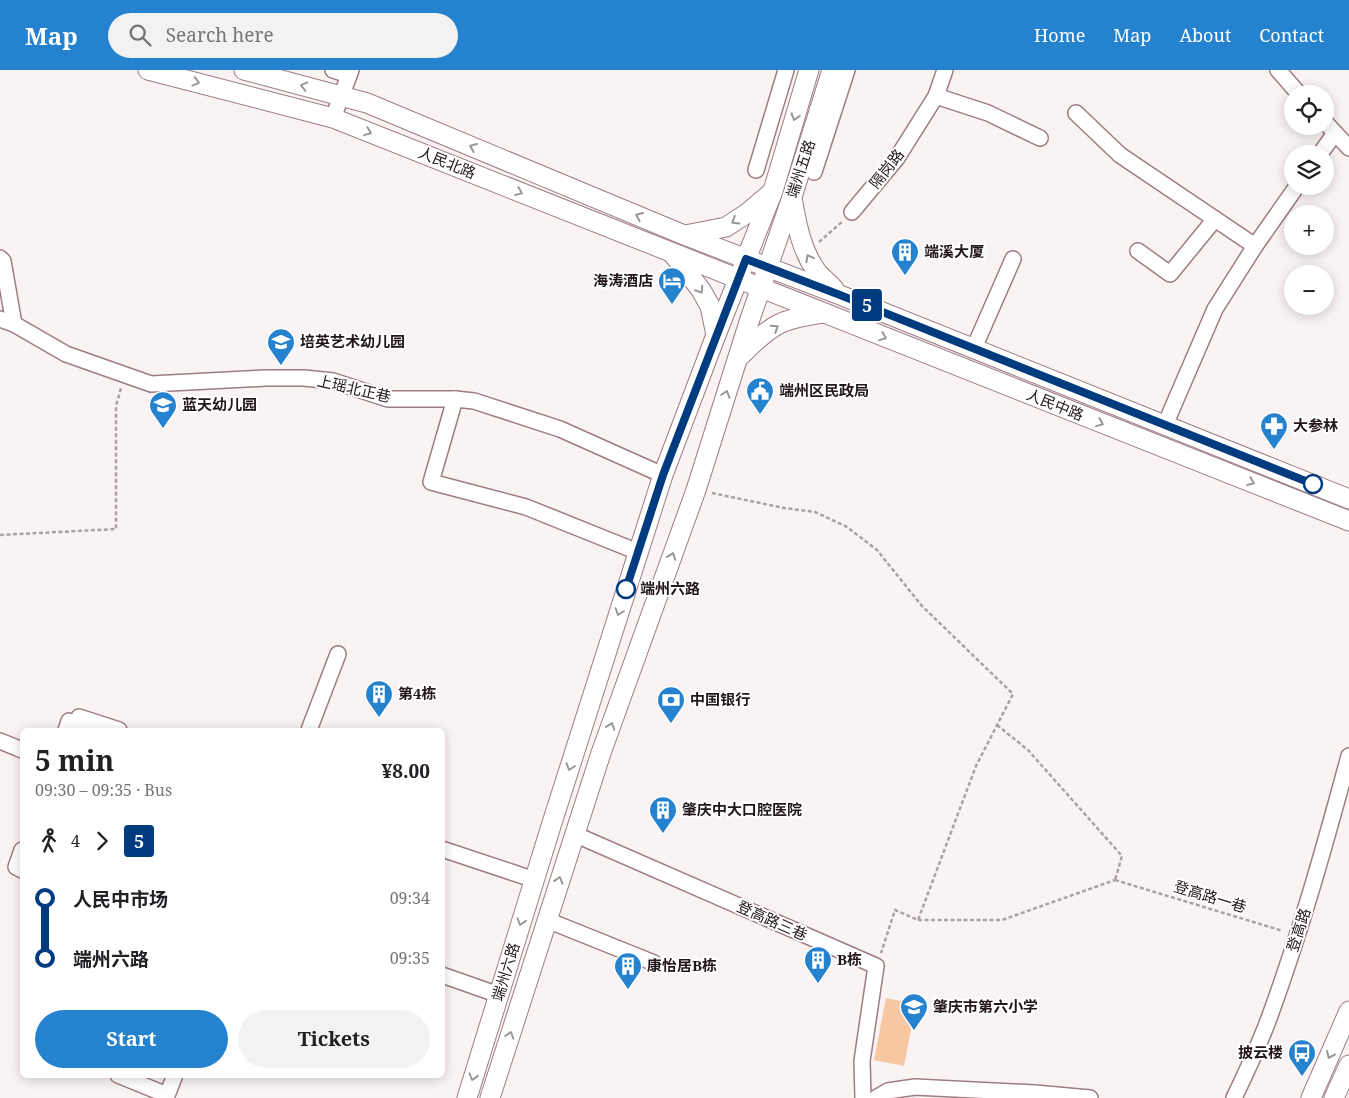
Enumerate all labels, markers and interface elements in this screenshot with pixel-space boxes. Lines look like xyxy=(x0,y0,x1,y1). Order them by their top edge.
search box xyxy=(108,13,458,58)
text: Map xyxy=(25,19,78,52)
icon: search xyxy=(126,21,154,49)
text: Search here xyxy=(166,22,274,48)
text: Home xyxy=(1034,23,1085,47)
text: Map xyxy=(1113,23,1151,47)
text: About xyxy=(1179,23,1231,47)
text: Contact xyxy=(1259,23,1324,47)
one-way arrow xyxy=(191,76,200,87)
one-way arrow xyxy=(300,81,308,91)
map controls xyxy=(1284,85,1334,315)
button: locate xyxy=(1284,85,1334,135)
one-way arrow xyxy=(790,112,800,120)
one-way arrow xyxy=(364,126,372,136)
street label: 端州五路 xyxy=(781,137,819,200)
street label: 人民北路 xyxy=(416,142,479,183)
one-way arrow xyxy=(469,142,478,153)
street label: 隔岗路 xyxy=(864,144,908,192)
button: layers xyxy=(1284,145,1334,195)
one-way arrow xyxy=(515,186,523,196)
button: + xyxy=(1284,205,1334,255)
one-way arrow xyxy=(635,212,644,222)
one-way arrow xyxy=(731,215,740,225)
building icon: 端溪大厦 xyxy=(890,237,920,276)
place label: 端溪大厦 xyxy=(924,241,984,261)
one-way arrow xyxy=(806,254,816,263)
button: − xyxy=(1284,265,1334,315)
hotel icon: 海涛酒店 xyxy=(657,266,687,305)
place label: 海涛酒店 xyxy=(593,270,653,290)
one-way arrow xyxy=(694,285,704,294)
line badge: 5 xyxy=(851,289,883,321)
text: 5 xyxy=(862,293,872,317)
one-way arrow xyxy=(769,324,778,334)
school or university icon: 培英艺术幼儿园 xyxy=(266,327,296,366)
place label: 培英艺术幼儿园 xyxy=(300,331,405,351)
one-way arrow xyxy=(879,332,887,342)
street label: 上瑶北正巷 xyxy=(315,370,393,406)
public building icon: 端州区民政局 xyxy=(745,376,775,415)
place label: 端州区民政局 xyxy=(779,380,869,400)
street label: 人民中路 xyxy=(1024,384,1087,425)
school or university icon: 蓝天幼儿园 xyxy=(148,390,178,429)
one-way arrow xyxy=(720,390,730,398)
place label: 蓝天幼儿园 xyxy=(182,394,257,414)
pharmacy icon: 大参林 xyxy=(1259,411,1289,450)
place label: 大参林 xyxy=(1293,415,1338,435)
one-way arrow xyxy=(1095,417,1104,427)
unlabelled marker xyxy=(1303,474,1323,494)
one-way arrow xyxy=(1246,476,1255,487)
one-way arrow xyxy=(666,553,676,561)
place label: 端州六路 xyxy=(640,578,700,598)
marker: 端州六路 xyxy=(616,579,636,599)
one-way arrow xyxy=(615,607,625,616)
building icon: 第4栋 xyxy=(364,679,394,718)
place label: 第4栋 xyxy=(398,683,436,703)
bank icon: 中国银行 xyxy=(656,685,686,724)
place label: 中国银行 xyxy=(690,689,750,709)
one-way arrow xyxy=(605,722,615,730)
text: 5 min xyxy=(35,741,114,779)
text: ¥8.00 xyxy=(381,758,430,784)
one-way arrow xyxy=(566,762,576,771)
text: 09:30 – 09:35 · Bus xyxy=(35,779,172,801)
building icon: 肇庆中大口腔医院 xyxy=(648,795,678,834)
place label: 肇庆中大口腔医院 xyxy=(682,799,802,819)
icon: walk xyxy=(35,827,63,855)
icon: forward xyxy=(88,827,116,855)
text: 5 xyxy=(134,829,144,853)
text: 4 xyxy=(71,830,80,852)
one-way arrow xyxy=(554,876,564,885)
street label: 登高路一巷 xyxy=(1171,876,1249,917)
text: 人民中市场 xyxy=(73,886,168,912)
text: 09:34 xyxy=(390,887,430,909)
street label: 登高路三巷 xyxy=(734,896,811,944)
street label: 登高路 xyxy=(1282,905,1315,954)
one-way arrow xyxy=(517,917,527,926)
street label: 端州六路 xyxy=(487,940,523,1003)
building icon: B栋 xyxy=(803,945,833,984)
text: 端州六路 xyxy=(73,946,149,972)
text: 09:35 xyxy=(390,947,430,969)
place label: B栋 xyxy=(837,949,862,969)
building icon: 康怡居B栋 xyxy=(613,951,643,990)
place label: 康怡居B栋 xyxy=(647,955,717,975)
school or university icon: 肇庆市第六小学 xyxy=(899,992,929,1031)
place label: 肇庆市第六小学 xyxy=(933,996,1038,1016)
button: Start xyxy=(35,1010,228,1068)
button: Tickets xyxy=(238,1010,430,1068)
one-way arrow xyxy=(505,1031,515,1040)
bus stop icon: 披云楼 xyxy=(1287,1038,1317,1077)
place label: 披云楼 xyxy=(1238,1042,1283,1062)
one-way arrow xyxy=(1325,1050,1336,1059)
one-way arrow xyxy=(469,1072,479,1081)

